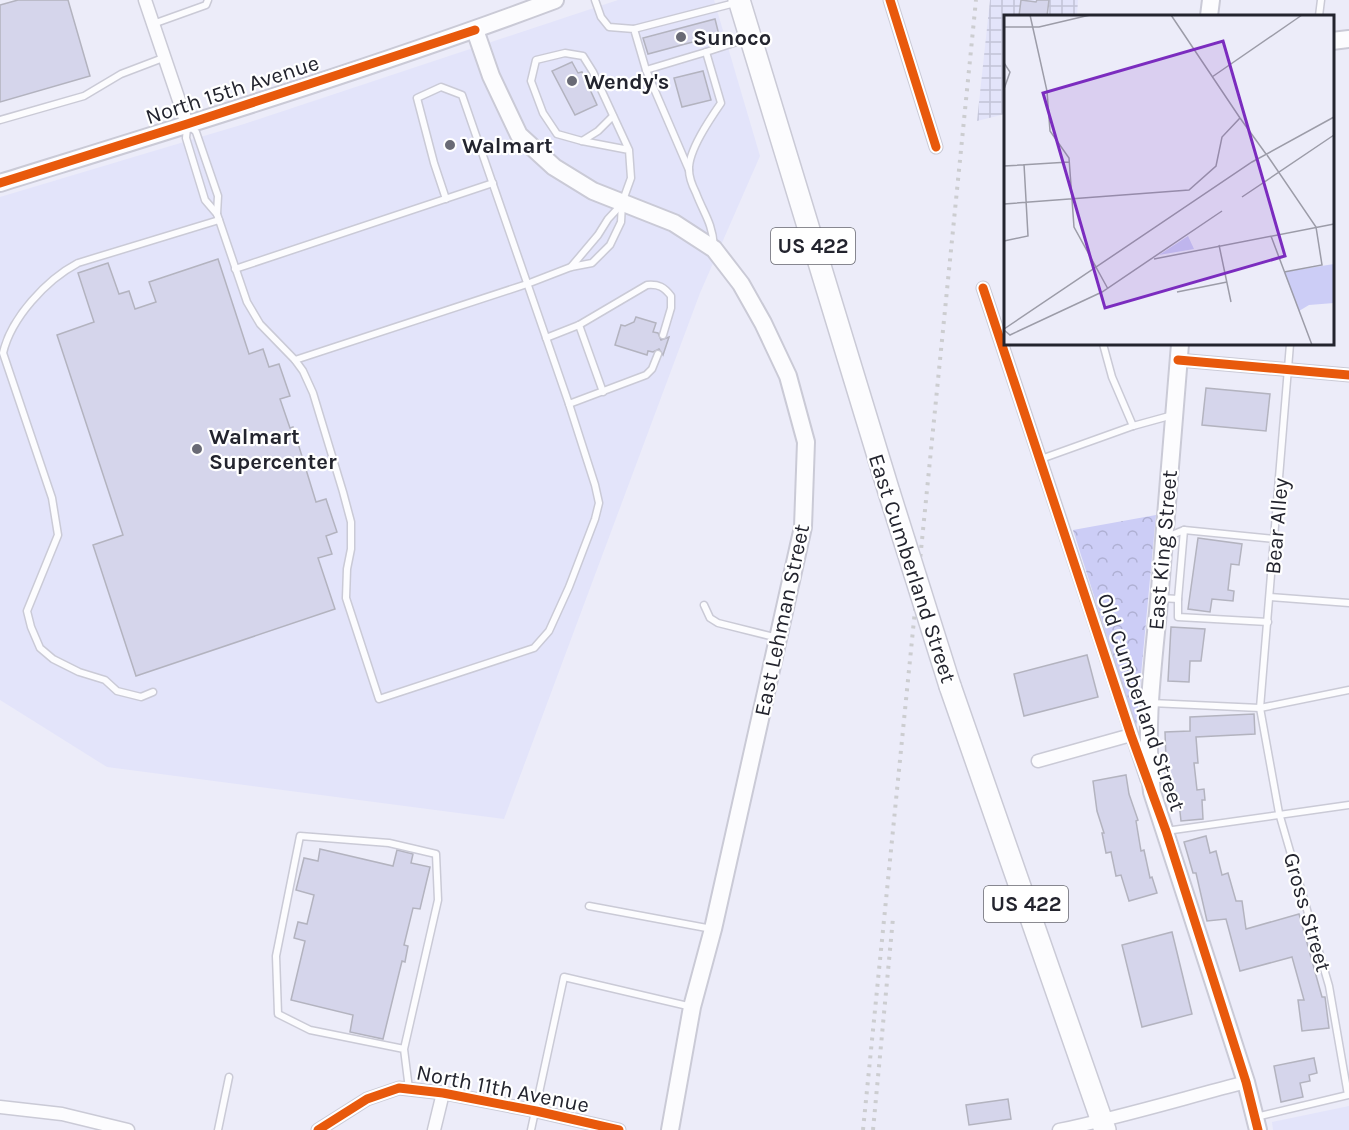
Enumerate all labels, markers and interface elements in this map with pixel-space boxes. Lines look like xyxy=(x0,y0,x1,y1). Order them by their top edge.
inset map xyxy=(1004,15,1334,345)
place label: Sunoco xyxy=(693,25,771,51)
marker: Sunoco xyxy=(674,30,688,44)
street label: North 15th Avenue xyxy=(142,50,322,130)
place label: Wendy's xyxy=(584,69,669,95)
marker: Wendy's xyxy=(565,74,579,88)
place label: Walmart xyxy=(462,133,553,159)
marker: Walmart xyxy=(443,138,457,152)
road number: US 422 xyxy=(771,228,855,264)
place label: Walmart Supercenter xyxy=(209,424,337,475)
marker: Walmart Supercenter xyxy=(190,442,204,456)
street label: East Cumberland Street xyxy=(863,450,961,686)
street label: East King Street xyxy=(1143,469,1183,631)
street label: Bear Alley xyxy=(1260,477,1294,575)
street label: East Lehman Street xyxy=(749,522,815,719)
street label: Old Cumberland Street xyxy=(1092,590,1191,815)
street label: Gross Street xyxy=(1278,850,1336,975)
road number: US 422 xyxy=(984,886,1068,922)
street label: North 11th Avenue xyxy=(414,1059,591,1118)

